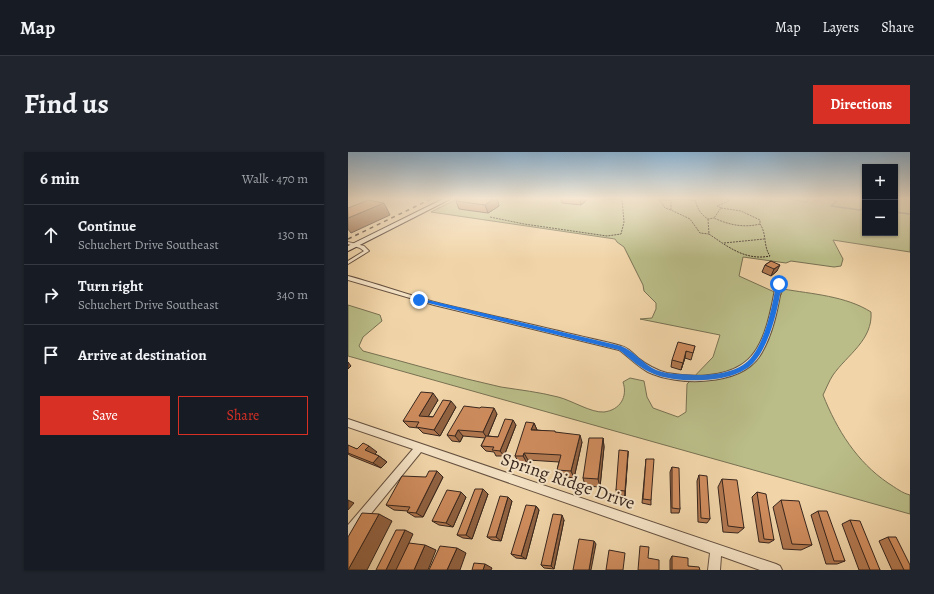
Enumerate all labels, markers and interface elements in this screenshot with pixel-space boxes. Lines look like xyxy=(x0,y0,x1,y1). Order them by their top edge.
text: Map xyxy=(20,15,55,41)
text: Map xyxy=(775,18,801,37)
text: Layers xyxy=(823,18,859,37)
text: Share xyxy=(881,18,914,37)
text: Find us xyxy=(24,85,109,123)
button: Directions xyxy=(813,85,910,124)
map controls xyxy=(862,164,898,236)
button: + xyxy=(862,164,898,200)
text: 6 min xyxy=(40,167,80,190)
text: Walk · 470 m xyxy=(242,170,308,187)
button: − xyxy=(862,200,898,236)
text: Continue xyxy=(78,216,136,236)
icon: ahead xyxy=(40,224,62,246)
text: 130 m xyxy=(278,226,308,243)
text: Schuchert Drive Southeast xyxy=(78,236,219,253)
route start xyxy=(770,275,788,293)
text: Turn right xyxy=(78,276,143,296)
icon: right xyxy=(40,284,62,306)
text: 340 m xyxy=(276,286,308,303)
route end xyxy=(410,291,428,309)
text: Schuchert Drive Southeast xyxy=(78,296,219,313)
icon: arrive xyxy=(40,344,62,366)
text: Arrive at destination xyxy=(78,345,207,365)
button: Save xyxy=(40,396,170,435)
button: Share xyxy=(178,396,308,435)
street label: Spring Ridge Drive xyxy=(498,447,638,515)

